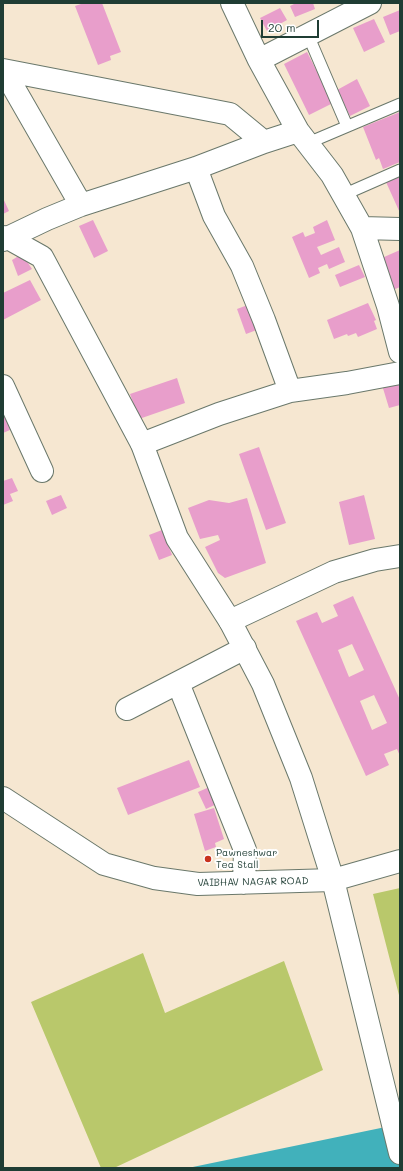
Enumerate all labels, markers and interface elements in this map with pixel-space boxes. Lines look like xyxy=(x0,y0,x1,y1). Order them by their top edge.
scale bar xyxy=(263,12,321,38)
text: 20 m xyxy=(268,19,296,35)
place label: Pawneshwar Tea Stall xyxy=(216,847,277,870)
marker: Pawneshwar Tea Stall xyxy=(203,854,213,864)
street label: VAIBHAV NAGAR ROAD xyxy=(197,875,309,889)

